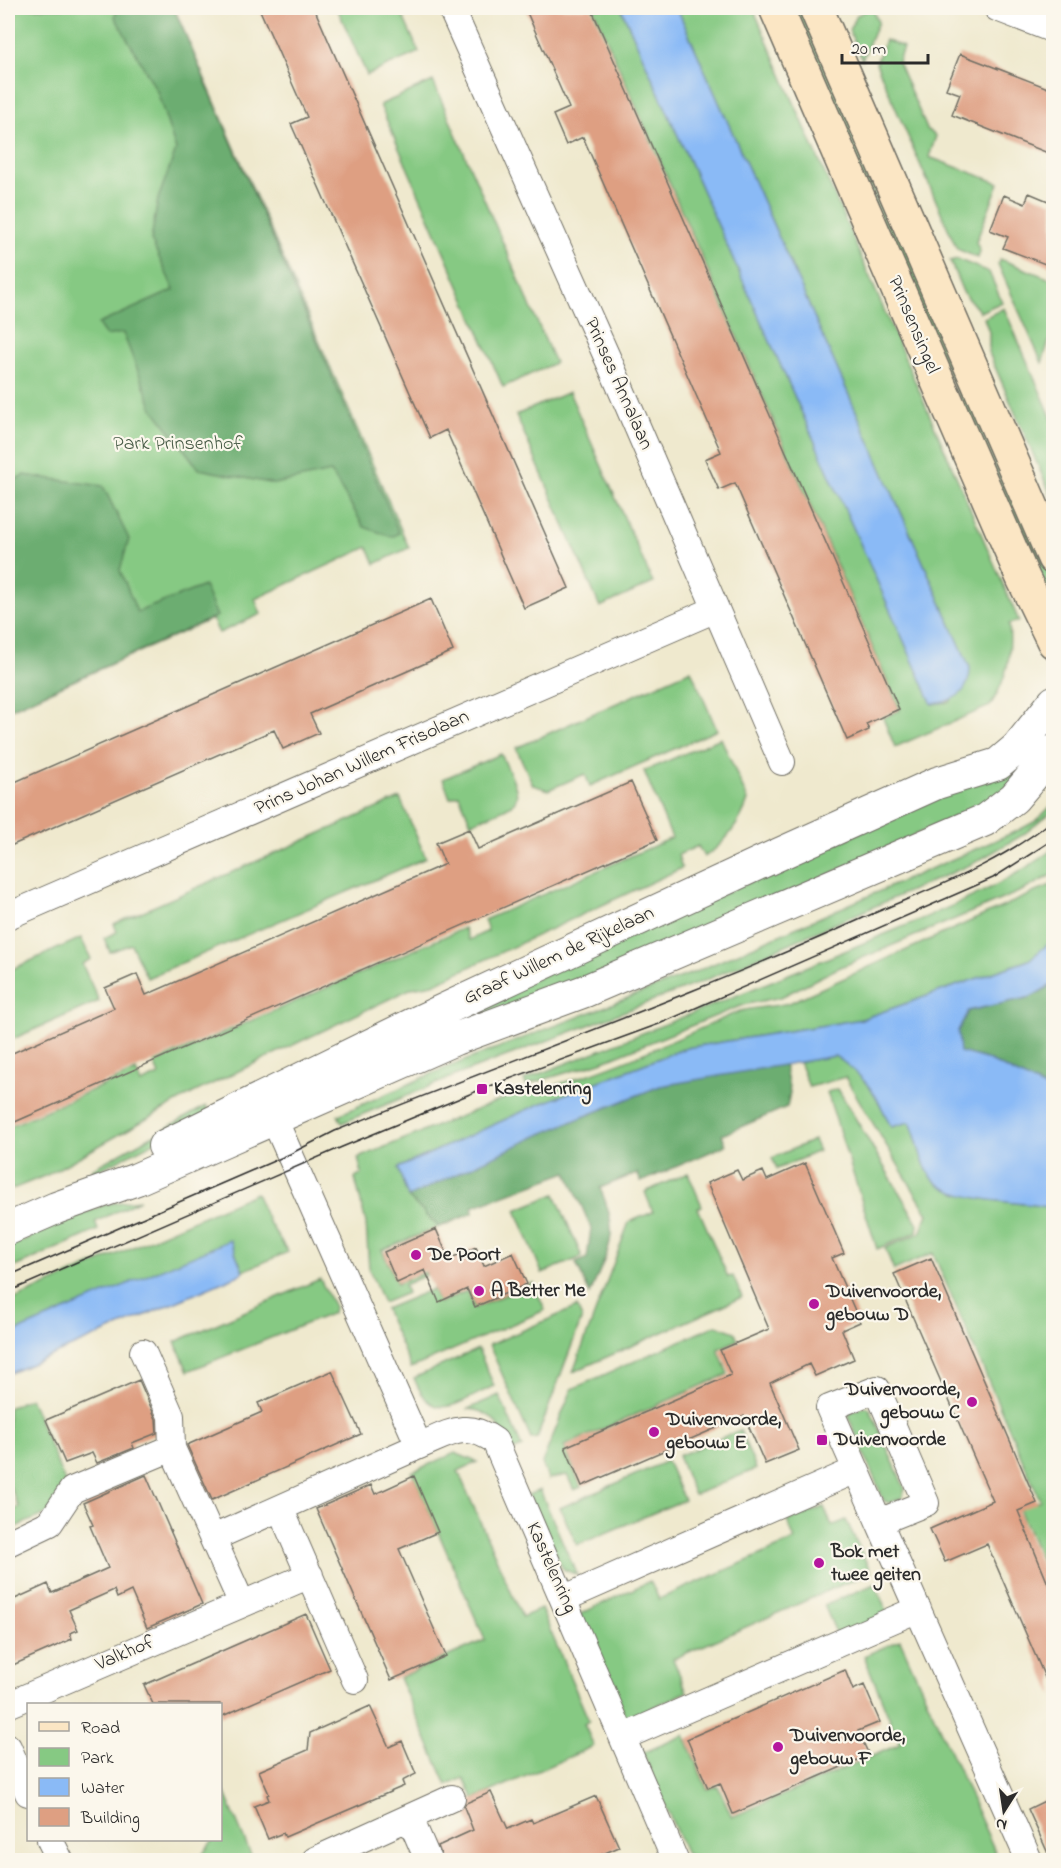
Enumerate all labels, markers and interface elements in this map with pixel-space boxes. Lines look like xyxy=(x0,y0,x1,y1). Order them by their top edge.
scale bar xyxy=(842,27,928,65)
text: 20 m xyxy=(851,37,886,63)
street label: Prinsensingel xyxy=(878,271,947,379)
street label: Prinses Annalaan xyxy=(576,313,660,455)
park label: Park Prinsenhof xyxy=(113,430,243,459)
street label: Prins Johan Willem Frisolaan xyxy=(250,702,474,823)
street label: Graaf Willem de Rijkelaan xyxy=(459,899,659,1013)
place label: Kastelenring xyxy=(494,1075,591,1105)
marker: Kastelenring xyxy=(475,1082,489,1096)
place label: De Poort xyxy=(427,1241,501,1270)
marker: De Poort xyxy=(409,1248,423,1262)
place label: A Better Me xyxy=(491,1277,586,1306)
place label: Duivenvoorde, gebouw D xyxy=(825,1278,942,1331)
marker: A Better Me xyxy=(472,1284,486,1298)
marker: Duivenvoorde, gebouw D xyxy=(807,1297,821,1311)
place label: Duivenvoorde, gebouw C xyxy=(844,1376,961,1429)
marker: Duivenvoorde, gebouw C xyxy=(965,1395,979,1409)
place label: Duivenvoorde, gebouw E xyxy=(665,1406,782,1459)
marker: Duivenvoorde, gebouw E xyxy=(647,1425,661,1439)
place label: Duivenvoorde xyxy=(833,1426,947,1455)
marker: Duivenvoorde xyxy=(815,1433,829,1447)
street label: Kastelenring xyxy=(517,1518,584,1619)
place label: Bok met twee geiten xyxy=(830,1538,921,1591)
marker: Bok met twee geiten xyxy=(812,1556,826,1570)
street label: Valkhof xyxy=(90,1628,160,1680)
legend xyxy=(27,1703,222,1841)
text: Road xyxy=(81,1716,120,1742)
place label: Duivenvoorde, gebouw F xyxy=(789,1722,906,1775)
marker: Duivenvoorde, gebouw F xyxy=(771,1740,785,1754)
text: Park xyxy=(81,1746,114,1772)
text: Water xyxy=(81,1776,125,1802)
north arrow xyxy=(974,1781,1034,1841)
text: Building xyxy=(80,1806,140,1833)
text: N xyxy=(993,1811,1009,1837)

